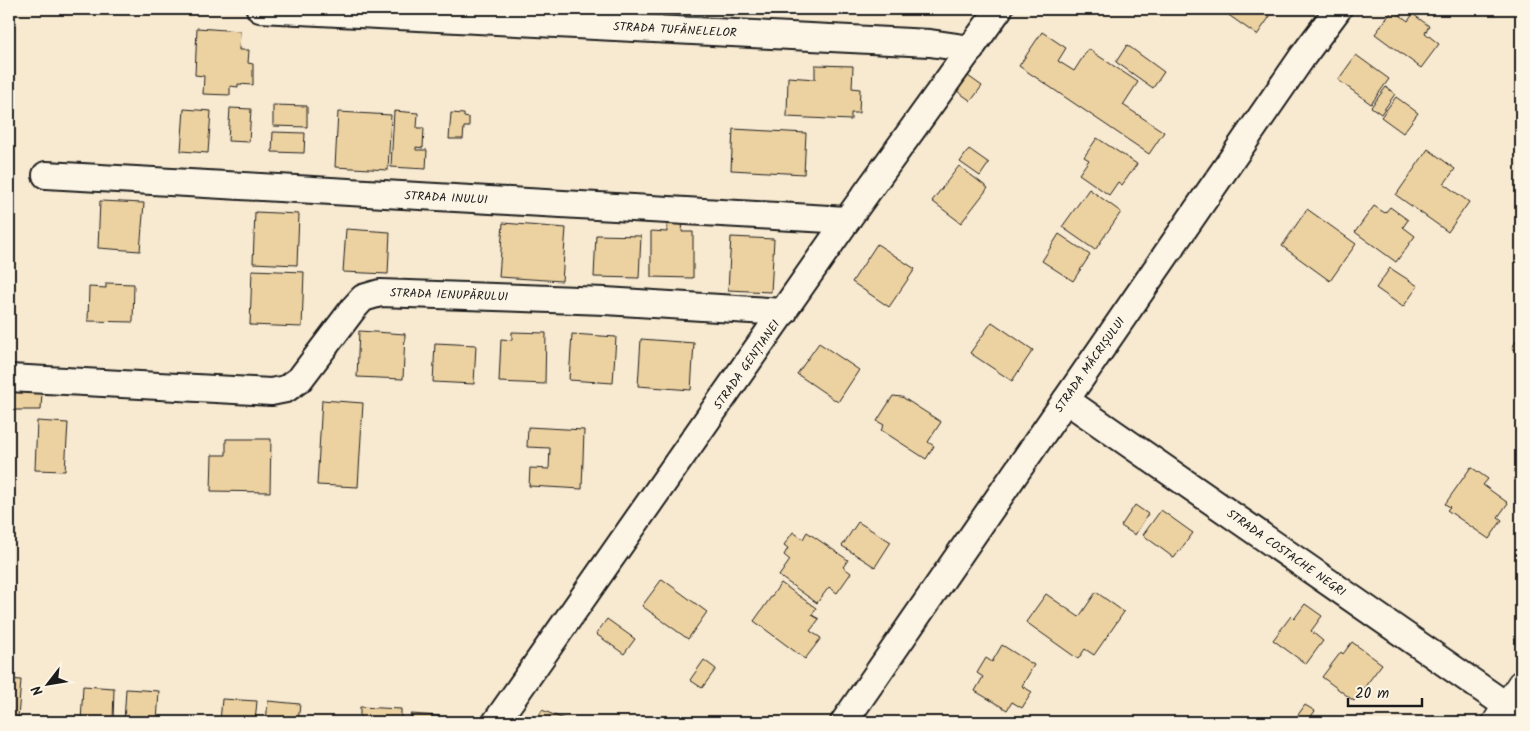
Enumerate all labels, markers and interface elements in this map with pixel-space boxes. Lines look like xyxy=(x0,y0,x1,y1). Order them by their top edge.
street label: STRADA TUFĂNELELOR xyxy=(613,17,737,43)
street label: STRADA INULUI xyxy=(404,186,488,210)
street label: STRADA IENUPĂRULUI xyxy=(389,283,509,307)
street label: STRADA MĂCRIȘULUI xyxy=(1050,313,1130,417)
street label: STRADA GENȚIANEI xyxy=(709,316,785,414)
street label: STRADA COSTACHE NEGRI xyxy=(1222,505,1350,602)
north arrow xyxy=(22,658,72,708)
scale bar xyxy=(1348,676,1421,708)
text: N xyxy=(26,681,49,700)
text: 20 m xyxy=(1355,682,1389,706)

